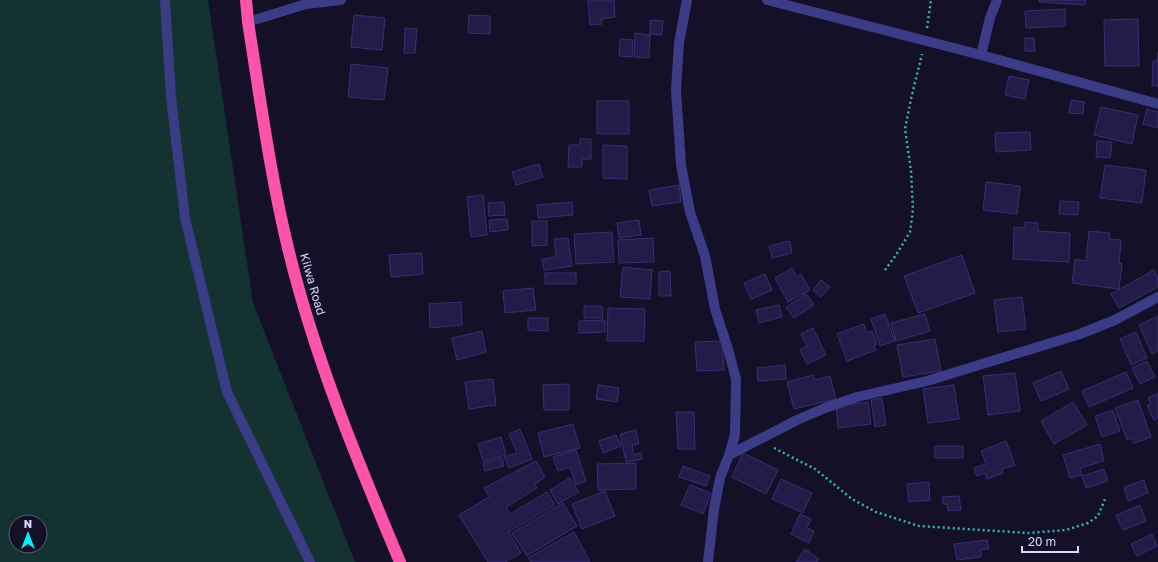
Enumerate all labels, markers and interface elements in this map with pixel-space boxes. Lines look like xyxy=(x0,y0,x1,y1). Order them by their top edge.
street label: Kilwa Road xyxy=(297,251,329,317)
north arrow xyxy=(8,514,48,554)
text: N xyxy=(24,517,32,530)
scale bar xyxy=(1022,528,1078,554)
text: 20 m xyxy=(1028,534,1056,549)

